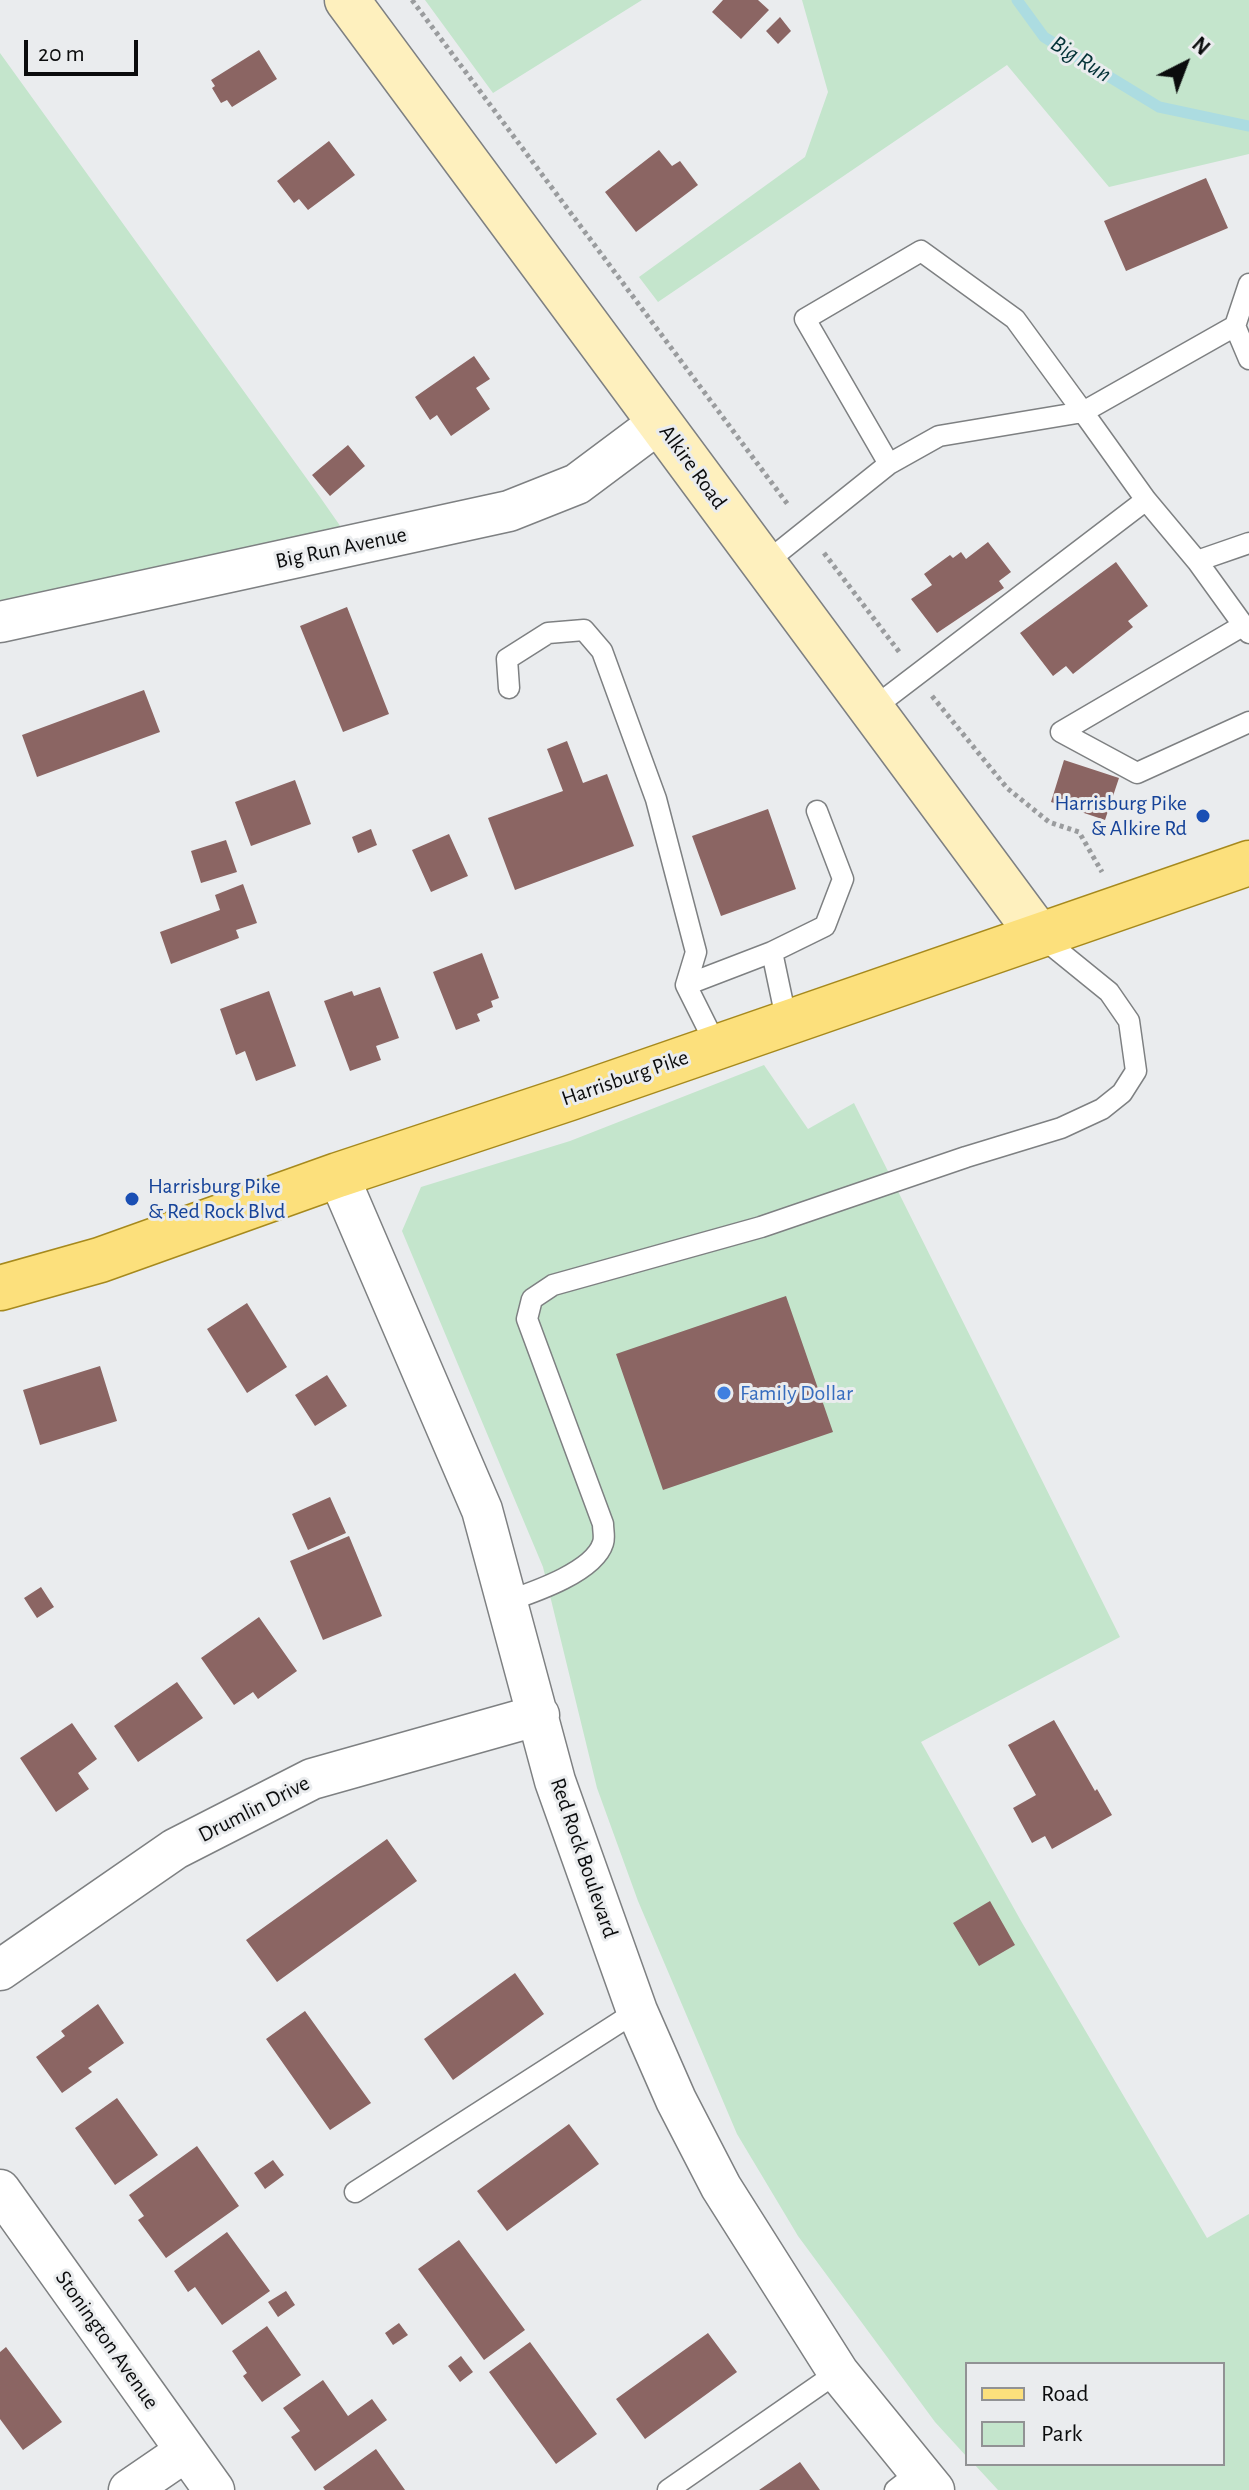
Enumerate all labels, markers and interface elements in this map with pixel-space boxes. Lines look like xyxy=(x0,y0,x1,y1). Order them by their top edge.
scale bar xyxy=(28,24,142,74)
north arrow xyxy=(1145,24,1225,104)
water label: Big Run xyxy=(1045,29,1117,89)
text: N xyxy=(1188,33,1214,59)
text: 20 m xyxy=(38,42,85,66)
street label: Alkire Road xyxy=(653,420,733,514)
street label: Big Run Avenue xyxy=(273,521,409,575)
place label: Harrisburg Pike & Alkire Rd xyxy=(1054,790,1187,842)
marker: Harrisburg Pike & Alkire Rd xyxy=(1194,807,1212,825)
street label: Harrisburg Pike xyxy=(558,1044,692,1112)
place label: Harrisburg Pike & Red Rock Blvd xyxy=(148,1173,285,1224)
marker: Harrisburg Pike & Red Rock Blvd xyxy=(123,1190,141,1208)
place label: Family Dollar xyxy=(740,1380,853,1406)
marker: Family Dollar xyxy=(715,1384,733,1402)
street label: Drumlin Drive xyxy=(194,1770,314,1848)
street label: Red Rock Boulevard xyxy=(544,1775,624,1941)
street label: Stonington Avenue xyxy=(49,2266,165,2414)
legend xyxy=(965,2362,1225,2466)
text: Road xyxy=(1041,2382,1089,2406)
text: Park xyxy=(1041,2422,1082,2446)

